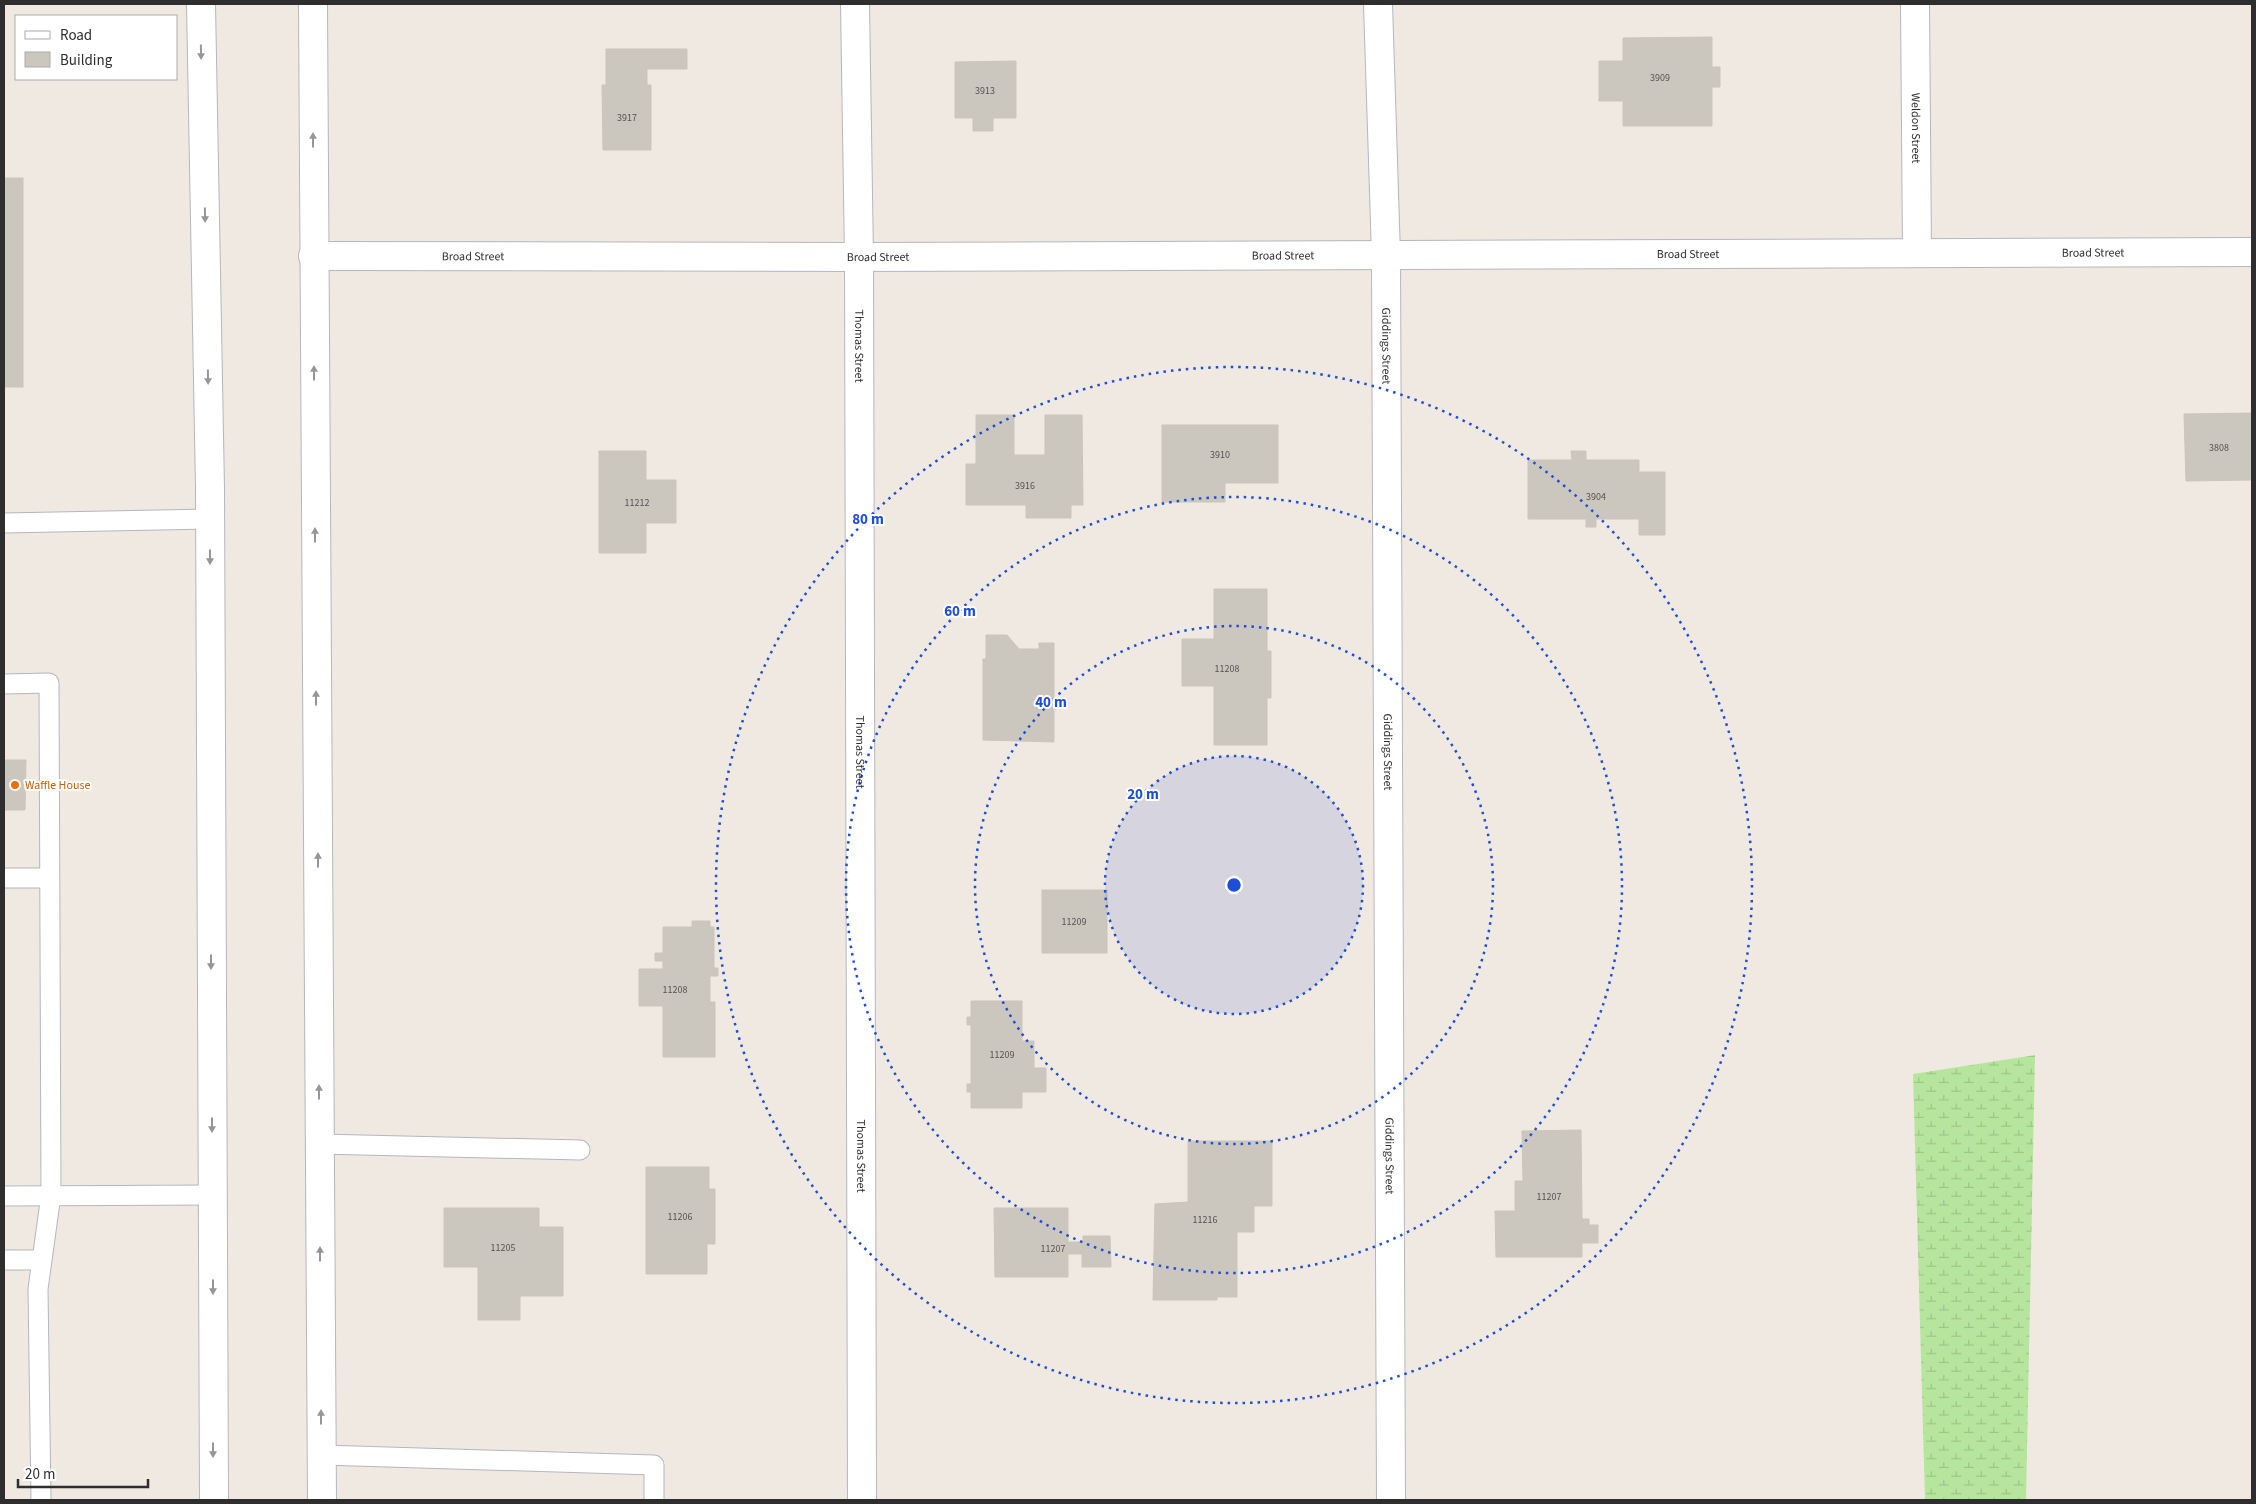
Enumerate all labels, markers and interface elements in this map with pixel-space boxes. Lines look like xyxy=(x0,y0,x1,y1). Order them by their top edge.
legend xyxy=(15,15,178,80)
text: Road xyxy=(60,25,92,46)
one-way arrow xyxy=(198,45,206,61)
text: Building xyxy=(60,50,113,71)
house number: 3909 xyxy=(1650,71,1670,85)
house number: 3913 xyxy=(975,84,995,98)
street label: Weldon Street xyxy=(1907,93,1924,163)
house number: 3917 xyxy=(617,111,637,125)
one-way arrow xyxy=(309,131,317,147)
one-way arrow xyxy=(201,207,209,223)
street label: Broad Street xyxy=(2062,244,2124,262)
street label: Broad Street xyxy=(1657,246,1719,263)
street label: Broad Street xyxy=(1252,247,1314,265)
street label: Broad Street xyxy=(442,248,504,265)
street label: Broad Street xyxy=(847,249,909,266)
street label: Giddings Street xyxy=(1377,307,1395,384)
street label: Thomas Street xyxy=(850,309,867,383)
one-way arrow xyxy=(310,365,318,381)
one-way arrow xyxy=(204,370,212,386)
house number: 3808 xyxy=(2209,441,2229,455)
house number: 3910 xyxy=(1210,448,1230,462)
house number: 3916 xyxy=(1015,479,1035,493)
house number: 3904 xyxy=(1586,490,1606,504)
house number: 11212 xyxy=(625,496,649,510)
text: 80 m xyxy=(852,509,884,530)
one-way arrow xyxy=(311,527,319,543)
one-way arrow xyxy=(206,550,214,566)
text: 60 m xyxy=(944,601,976,622)
house number: 11208 xyxy=(1215,662,1239,676)
one-way arrow xyxy=(312,690,320,706)
text: 40 m xyxy=(1035,692,1067,713)
street label: Giddings Street xyxy=(1379,713,1396,790)
street label: Thomas Street xyxy=(851,715,868,789)
place label: Waffle House xyxy=(25,777,91,794)
marker: Waffle House xyxy=(9,779,21,791)
text: 20 m xyxy=(1127,784,1159,805)
one-way arrow xyxy=(314,852,322,868)
centre of rings xyxy=(1225,876,1243,894)
house number: 11209 xyxy=(1062,915,1086,929)
one-way arrow xyxy=(207,954,215,970)
house number: 11208 xyxy=(663,983,687,997)
house number: 11209 xyxy=(990,1048,1014,1062)
one-way arrow xyxy=(315,1083,323,1099)
one-way arrow xyxy=(208,1117,216,1133)
street label: Giddings Street xyxy=(1380,1117,1398,1194)
street label: Thomas Street xyxy=(852,1119,869,1193)
house number: 11207 xyxy=(1537,1190,1561,1204)
house number: 11206 xyxy=(668,1210,692,1224)
house number: 11216 xyxy=(1193,1213,1217,1227)
house number: 11205 xyxy=(491,1241,515,1255)
house number: 11207 xyxy=(1041,1242,1065,1256)
one-way arrow xyxy=(316,1246,324,1262)
one-way arrow xyxy=(209,1279,217,1295)
one-way arrow xyxy=(317,1408,325,1424)
one-way arrow xyxy=(209,1442,217,1458)
scale bar xyxy=(18,1456,148,1488)
text: 20 m xyxy=(25,1464,55,1485)

